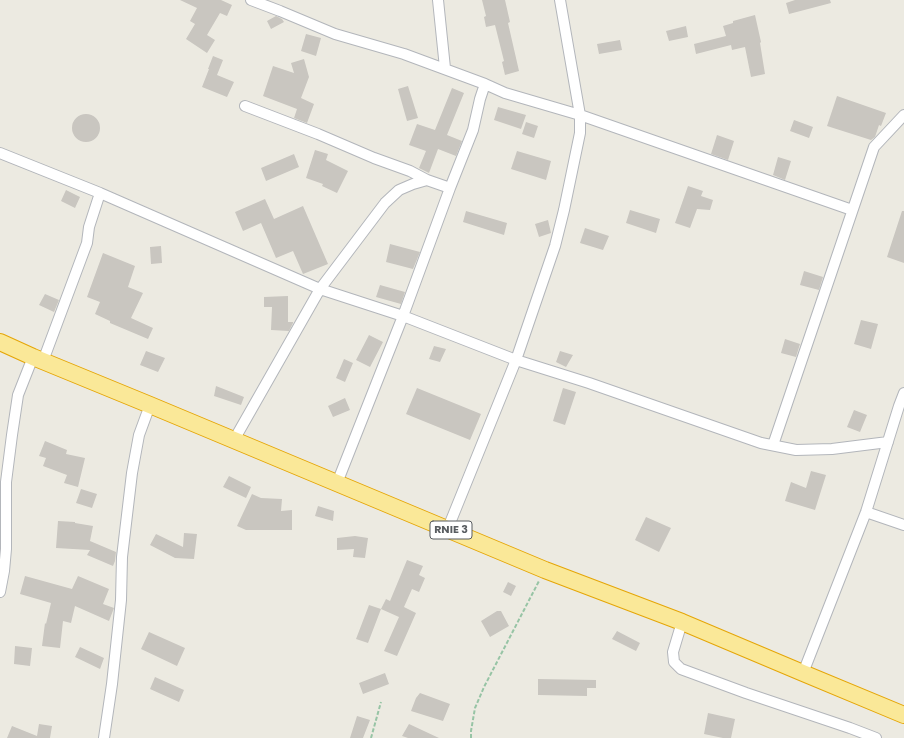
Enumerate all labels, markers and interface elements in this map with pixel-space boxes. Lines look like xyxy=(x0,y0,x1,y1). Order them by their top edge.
road number: RNIE 3 xyxy=(430,521,472,539)

